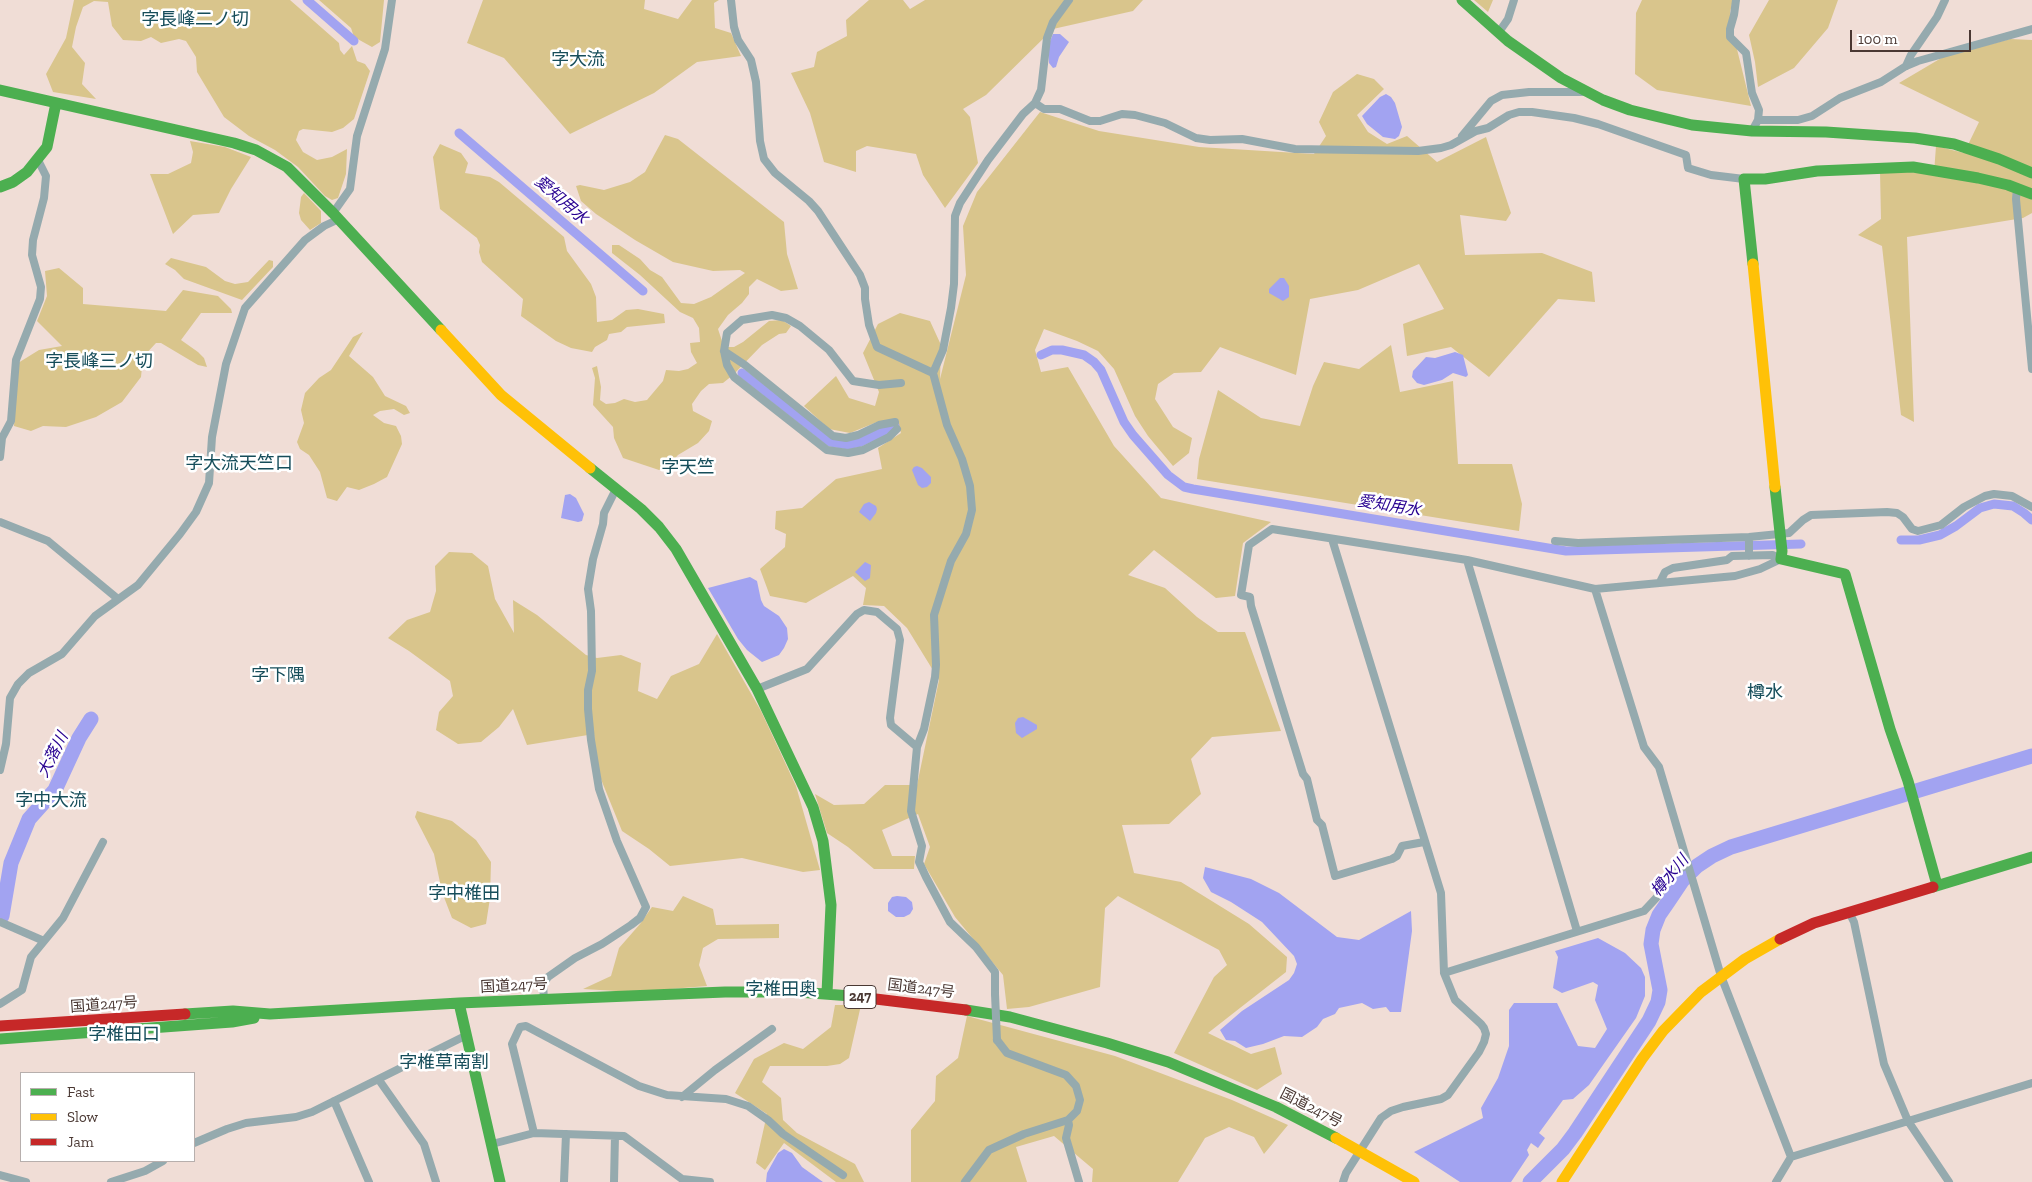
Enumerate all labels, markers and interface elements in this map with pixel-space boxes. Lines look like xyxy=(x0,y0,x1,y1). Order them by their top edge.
district label: 字長峰二ノ切 xyxy=(141,9,249,31)
scale bar xyxy=(1852,20,1973,52)
text: 100 m xyxy=(1858,30,1897,48)
district label: 字大流 xyxy=(551,49,605,71)
water label: 愛知用水 xyxy=(531,172,591,228)
district label: 字長峰三ノ切 xyxy=(45,351,153,373)
district label: 字大流天竺口 xyxy=(185,453,293,475)
district label: 字天竺 xyxy=(661,457,715,479)
water label: 愛知用水 xyxy=(1356,492,1422,520)
district label: 字下隅 xyxy=(251,665,305,687)
district label: 樽水 xyxy=(1747,682,1783,704)
water label: 大落川 xyxy=(34,729,72,781)
district label: 字中大流 xyxy=(15,790,87,812)
water label: 樽水川 xyxy=(1647,851,1693,901)
district label: 字中椎田 xyxy=(428,883,500,905)
street label: 国道247号 xyxy=(480,975,548,997)
street label: 国道247号 xyxy=(886,976,956,1002)
district label: 字椎田奥 xyxy=(745,979,817,1001)
road number: 247 xyxy=(844,986,876,1009)
street label: 国道247号 xyxy=(70,994,138,1016)
district label: 字椎田口 xyxy=(88,1024,160,1046)
district label: 字椎草南割 xyxy=(399,1052,489,1074)
legend xyxy=(20,1072,195,1162)
text: Fast xyxy=(67,1083,95,1101)
street label: 国道247号 xyxy=(1277,1085,1345,1131)
text: Slow xyxy=(67,1108,98,1126)
text: Jam xyxy=(67,1133,94,1151)

